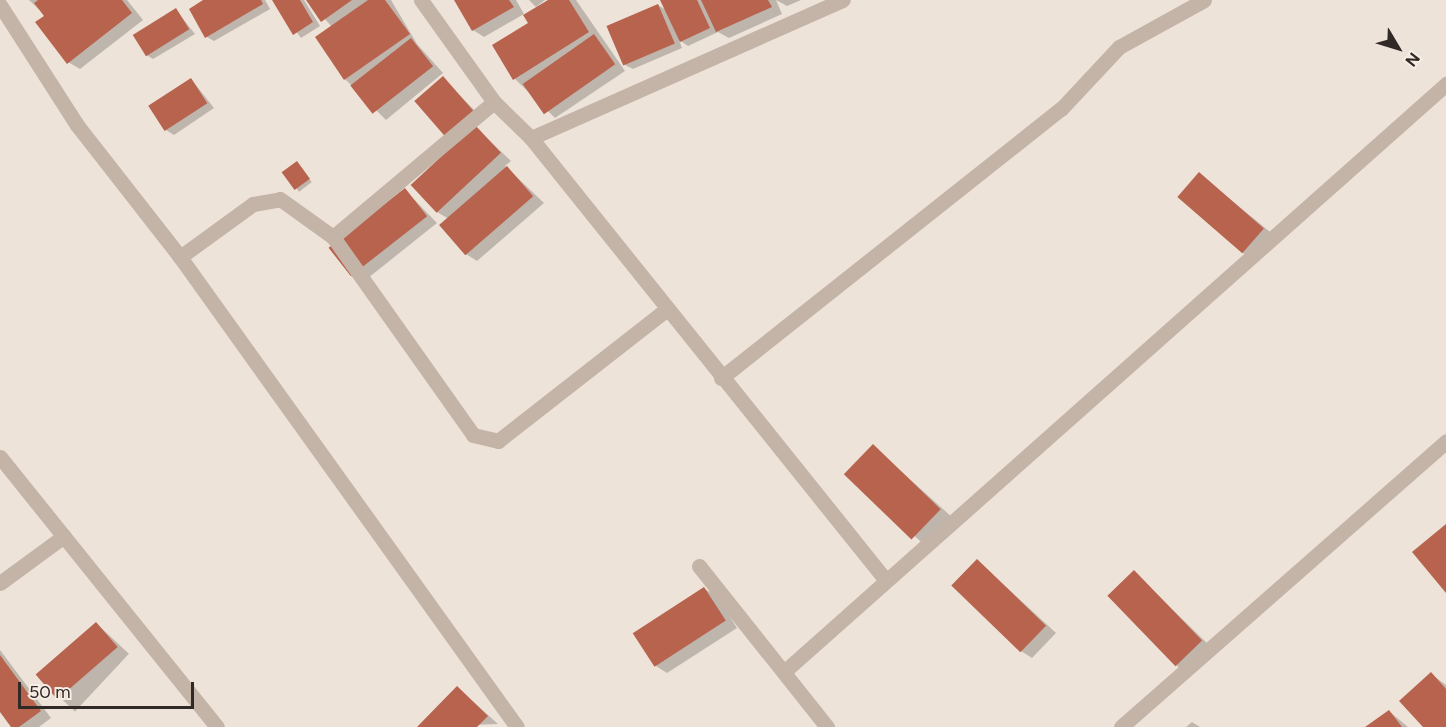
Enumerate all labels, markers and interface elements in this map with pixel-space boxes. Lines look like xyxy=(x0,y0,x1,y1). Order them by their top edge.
north arrow xyxy=(1368,18,1428,78)
text: N xyxy=(1401,49,1424,70)
scale bar xyxy=(21,670,196,708)
text: 50 m xyxy=(29,681,71,703)

